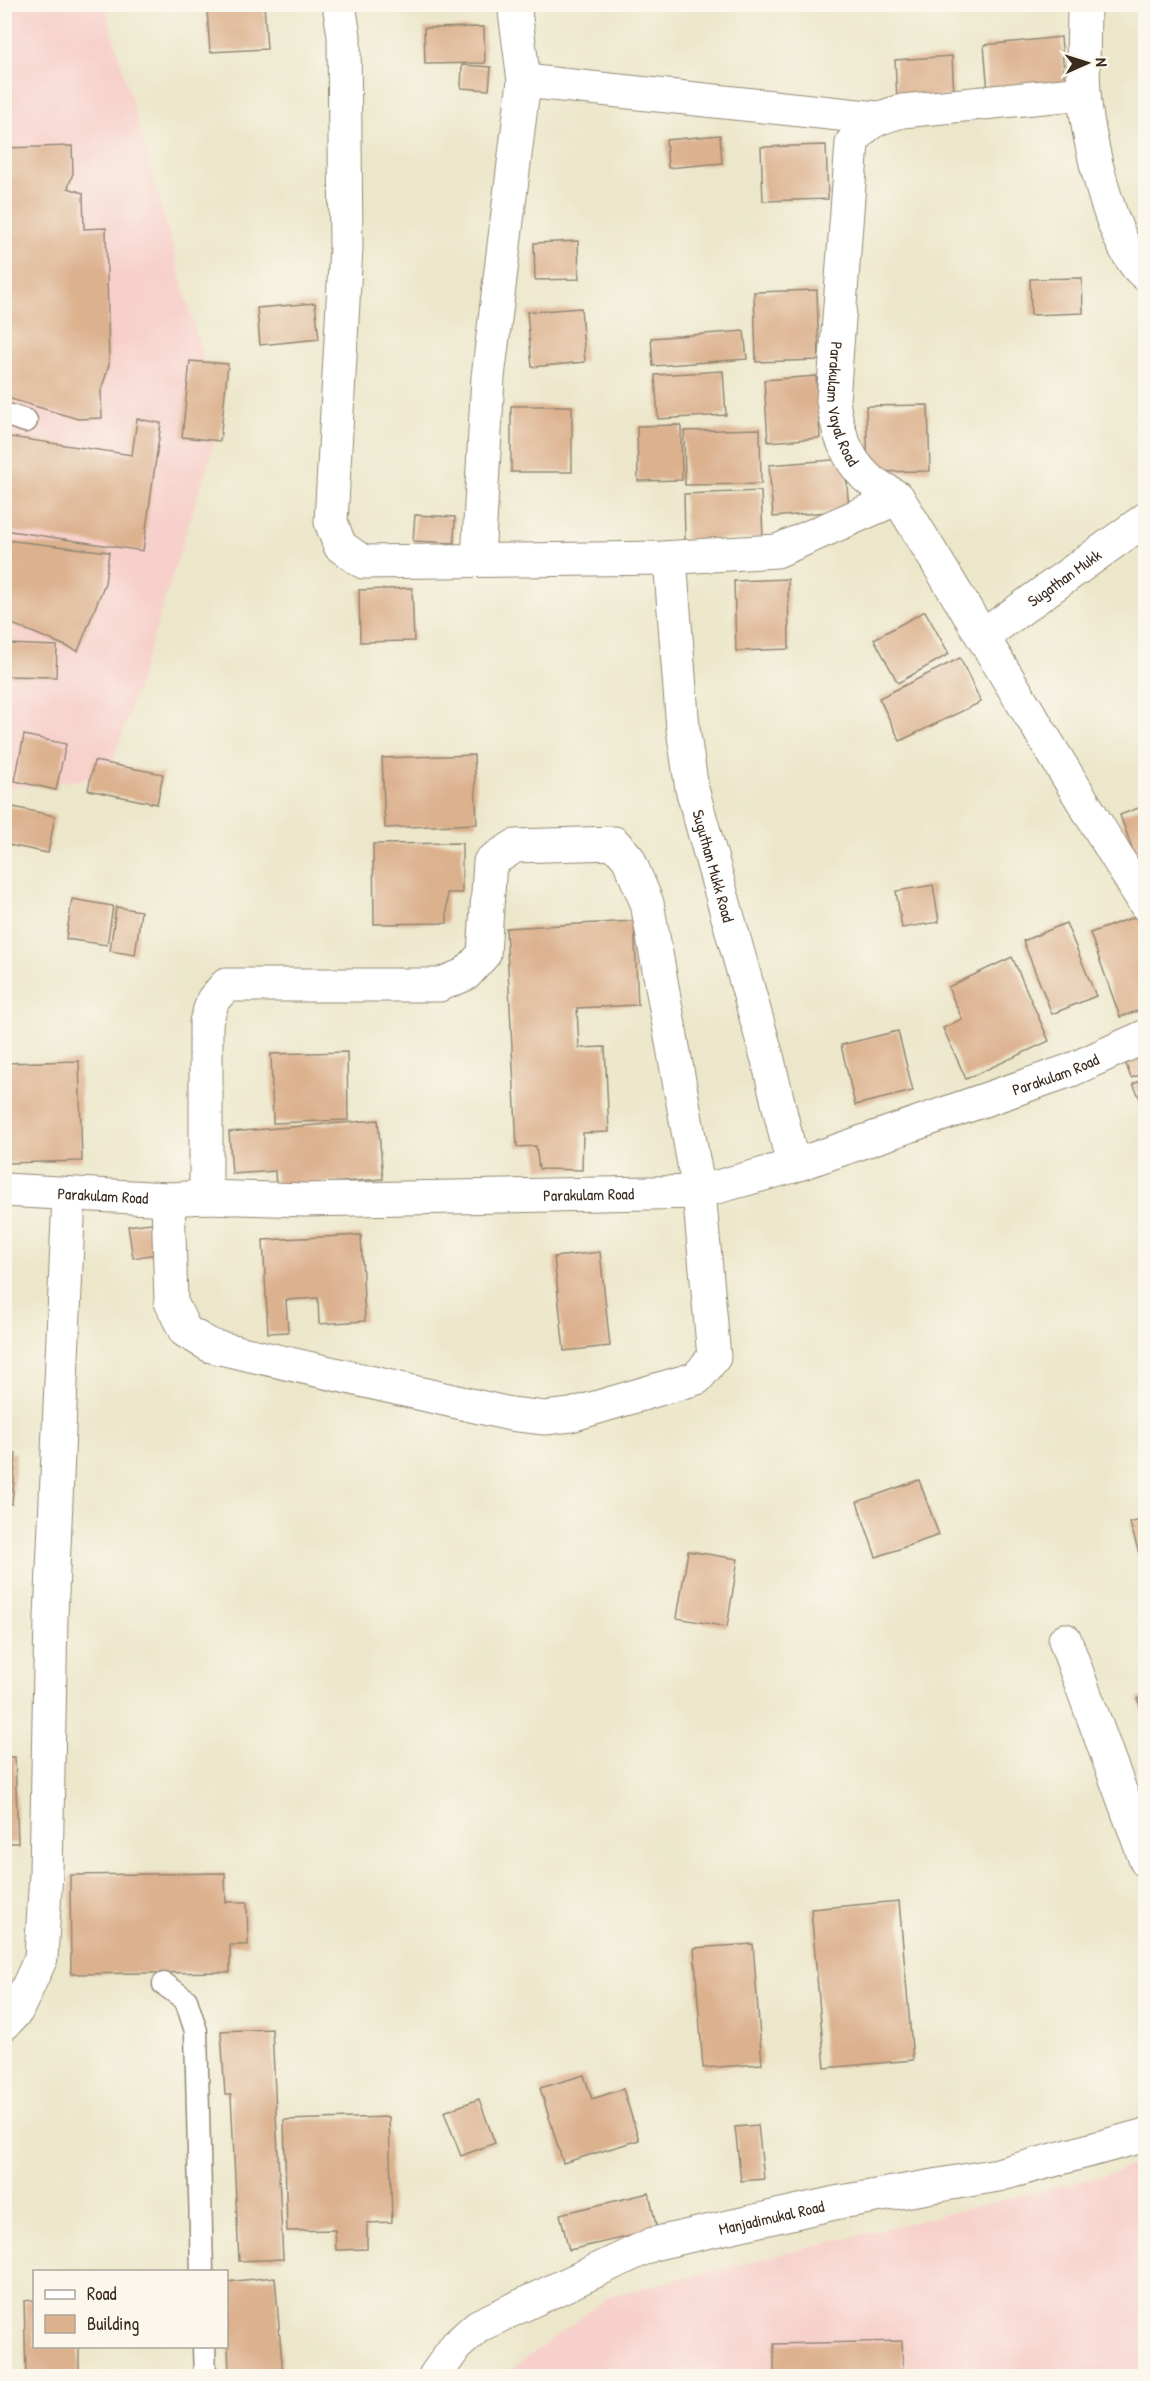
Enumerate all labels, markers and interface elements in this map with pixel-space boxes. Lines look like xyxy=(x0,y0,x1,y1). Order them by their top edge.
north arrow xyxy=(1057,33,1117,93)
text: N xyxy=(1091,57,1113,68)
street label: Parakulam Vayal Road xyxy=(822,341,864,470)
street label: Sugathan Mukk xyxy=(1023,544,1106,612)
street label: Suguthan Mukk Road xyxy=(687,807,740,925)
street label: Parakulam Road xyxy=(1009,1048,1102,1100)
street label: Parakulam Road xyxy=(57,1182,149,1209)
street label: Parakulam Road xyxy=(543,1182,634,1206)
street label: Manjadimukal Road xyxy=(717,2195,826,2240)
legend xyxy=(33,2270,228,2348)
text: Road xyxy=(87,2281,117,2306)
text: Building xyxy=(87,2311,139,2336)

